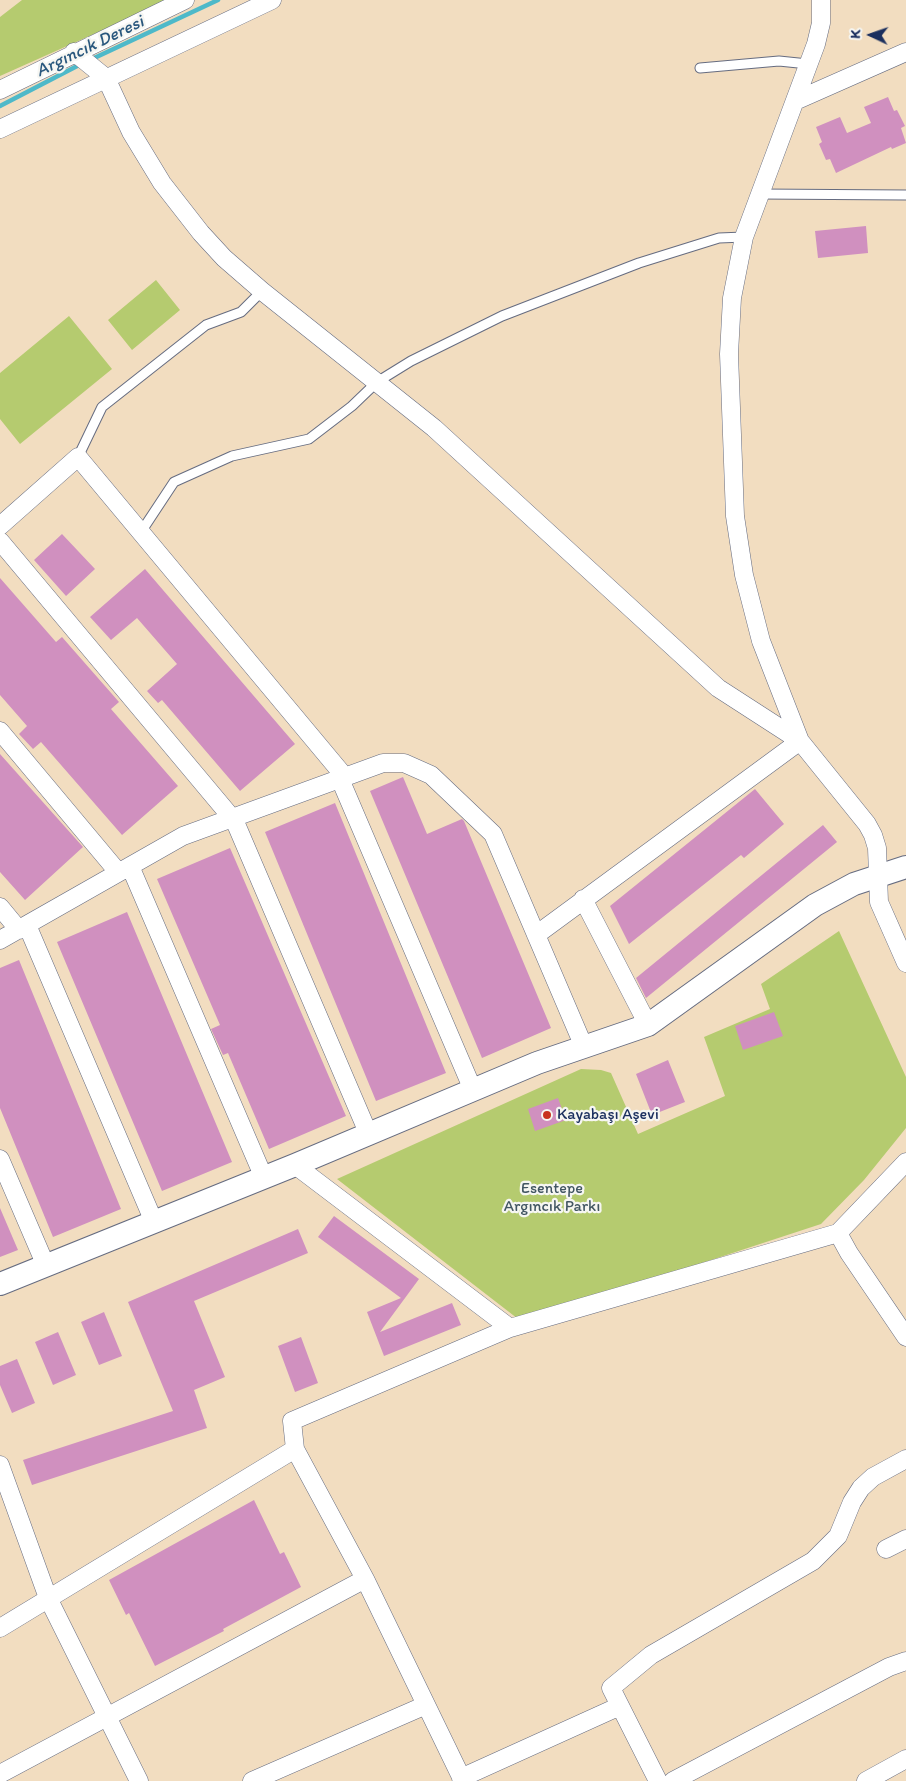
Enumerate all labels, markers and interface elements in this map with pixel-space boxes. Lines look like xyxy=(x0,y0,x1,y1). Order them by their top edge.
north arrow xyxy=(846,10,896,60)
water label: Argıncık Deresi xyxy=(32,12,148,82)
text: K xyxy=(847,29,864,39)
place label: Kayabaşı Aşevi xyxy=(557,1105,659,1125)
marker: Kayabaşı Aşevi xyxy=(541,1109,553,1121)
park label: Esentepe Argıncık Parkı xyxy=(504,1179,600,1217)

